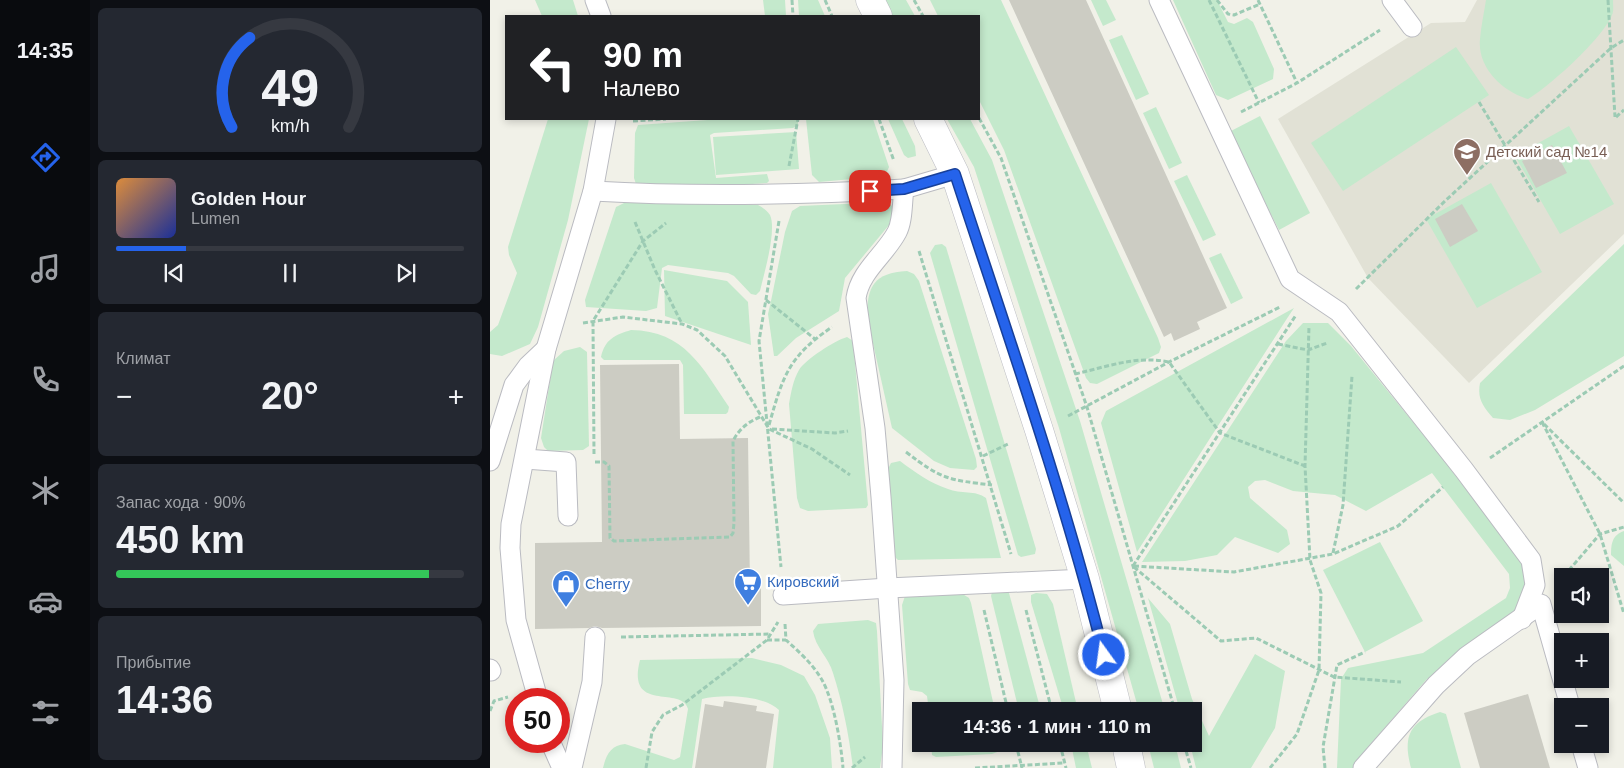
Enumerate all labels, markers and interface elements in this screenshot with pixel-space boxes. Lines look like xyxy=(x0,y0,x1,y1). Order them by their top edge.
icon: left xyxy=(520,35,585,100)
text: 90 m xyxy=(603,35,683,74)
text: 14:35 xyxy=(17,38,73,63)
text: 49 xyxy=(261,59,319,117)
text: Налево xyxy=(603,76,680,101)
text: km/h xyxy=(271,116,309,136)
school or university icon: Детский сад №14 xyxy=(1452,137,1482,176)
icon: directions xyxy=(28,140,63,175)
place label: Детский сад №14 xyxy=(1486,143,1607,160)
pin xyxy=(849,170,891,212)
icon: arrive xyxy=(856,177,884,205)
text: Golden Hour xyxy=(191,188,306,209)
text: Lumen xyxy=(191,210,240,227)
icon: music xyxy=(28,251,63,286)
icon: previous xyxy=(160,259,188,287)
icon: pause xyxy=(276,259,304,287)
icon: next xyxy=(392,259,420,287)
text: Климат xyxy=(116,350,170,367)
icon: phone xyxy=(28,362,63,397)
text: 20° xyxy=(261,375,319,417)
text: − xyxy=(116,381,132,412)
text: + xyxy=(448,381,464,412)
icon: climate xyxy=(28,473,63,508)
text: Запас хода · 90% xyxy=(116,494,245,511)
text: 450 km xyxy=(116,519,245,561)
supermarket icon: Кировский xyxy=(733,567,763,606)
map controls xyxy=(1554,568,1609,753)
button: sound xyxy=(1554,568,1609,623)
shop icon: Cherry xyxy=(551,569,581,608)
place label: Кировский xyxy=(767,573,839,590)
place label: Cherry xyxy=(585,575,631,592)
icon: car xyxy=(28,584,63,619)
position arrow xyxy=(1077,628,1129,680)
button: + xyxy=(1554,633,1609,688)
text: Прибытие xyxy=(116,654,191,671)
text: 14:36 xyxy=(116,679,213,721)
speed limit sign: 50 xyxy=(505,688,570,753)
icon: filters xyxy=(28,695,63,730)
button: − xyxy=(1554,698,1609,753)
text: 14:36 · 1 мин · 110 m xyxy=(963,716,1151,737)

